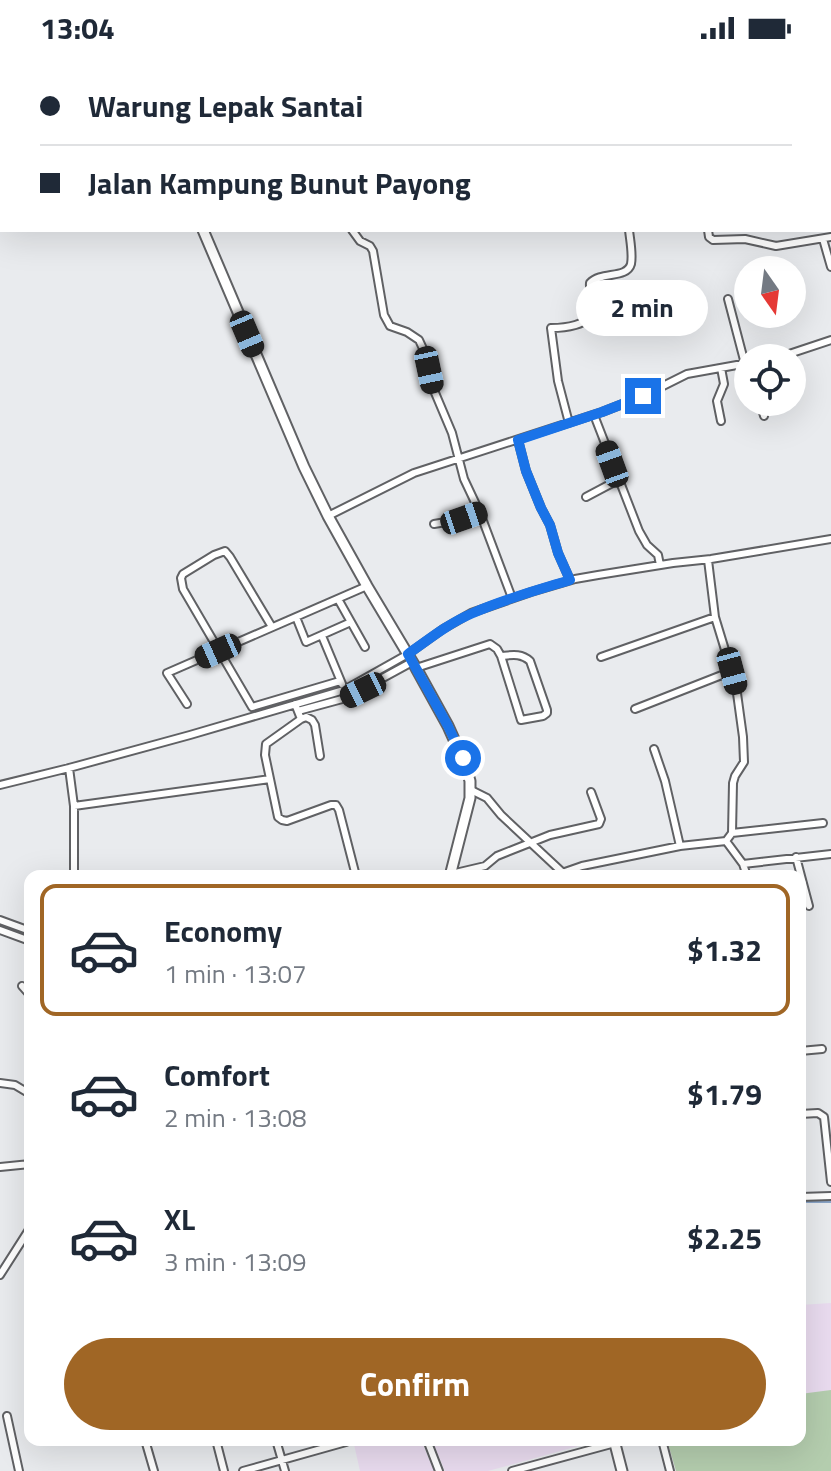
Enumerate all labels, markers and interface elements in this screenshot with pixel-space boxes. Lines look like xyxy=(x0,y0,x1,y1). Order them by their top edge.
text: 13:04 xyxy=(40,5,115,51)
text: Warung Lepak Santai xyxy=(88,83,363,129)
text: Jalan Kampung Bunut Payong xyxy=(88,160,471,206)
north arrow xyxy=(734,256,806,328)
map controls xyxy=(734,256,806,416)
callout: 2 min xyxy=(577,280,709,336)
text: 2 min xyxy=(610,288,674,327)
car xyxy=(227,307,267,361)
car xyxy=(412,344,446,396)
button: locate xyxy=(734,344,806,416)
route end xyxy=(625,378,661,414)
car xyxy=(593,437,631,491)
car xyxy=(437,499,491,537)
car xyxy=(191,630,245,672)
car xyxy=(714,645,750,697)
car xyxy=(336,669,390,711)
route start xyxy=(445,740,481,776)
text: Economy xyxy=(164,908,282,954)
icon: car xyxy=(68,914,140,986)
text: $1.32 xyxy=(687,927,762,973)
text: 1 min · 13:07 xyxy=(164,954,307,993)
text: Comfort xyxy=(164,1052,270,1098)
icon: car xyxy=(68,1058,140,1130)
text: $1.79 xyxy=(687,1071,762,1117)
text: 2 min · 13:08 xyxy=(164,1098,307,1137)
text: XL xyxy=(164,1196,195,1242)
icon: car xyxy=(68,1202,140,1274)
text: $2.25 xyxy=(687,1215,762,1261)
text: 3 min · 13:09 xyxy=(164,1242,307,1281)
button: Confirm xyxy=(64,1338,766,1430)

